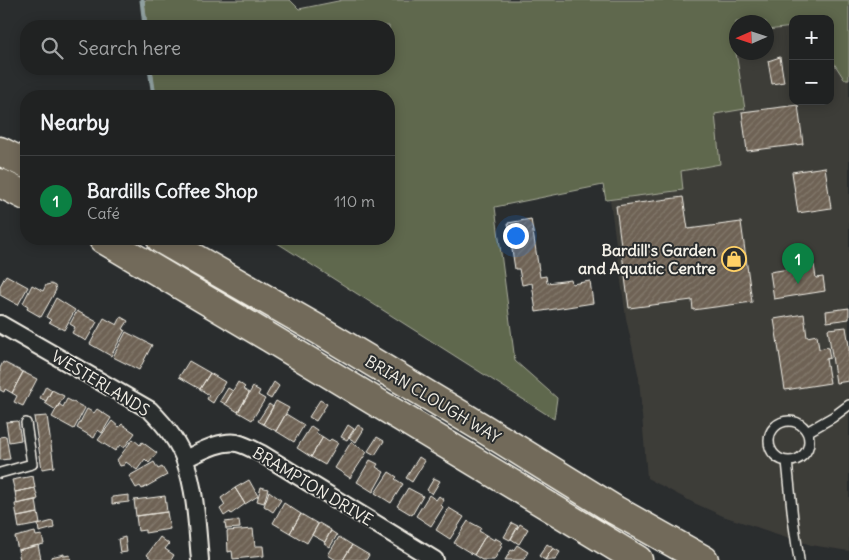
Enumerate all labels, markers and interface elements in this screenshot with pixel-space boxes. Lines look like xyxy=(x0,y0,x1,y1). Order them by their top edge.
north arrow xyxy=(729,15,774,60)
map controls xyxy=(789,15,834,105)
button: + xyxy=(789,15,834,60)
search box xyxy=(20,20,395,75)
icon: search xyxy=(38,34,66,62)
text: Search here xyxy=(78,36,181,60)
button: − xyxy=(789,60,834,105)
text: Nearby xyxy=(40,109,110,136)
text: Bardills Coffee Shop xyxy=(87,179,258,203)
text: 1 xyxy=(53,191,59,211)
text: 110 m xyxy=(334,191,375,211)
text: Café xyxy=(87,203,120,223)
your location xyxy=(503,223,529,249)
place label: Bardill's Garden and Aquatic Centre xyxy=(578,240,716,279)
pin: 1 xyxy=(782,243,814,284)
shop icon: Bardill's Garden and Aquatic Centre xyxy=(721,246,747,272)
street label: WESTERLANDS xyxy=(48,346,154,420)
street label: BRIAN CLOUGH WAY xyxy=(362,351,504,447)
street label: BRAMPTON DRIVE xyxy=(249,442,377,530)

